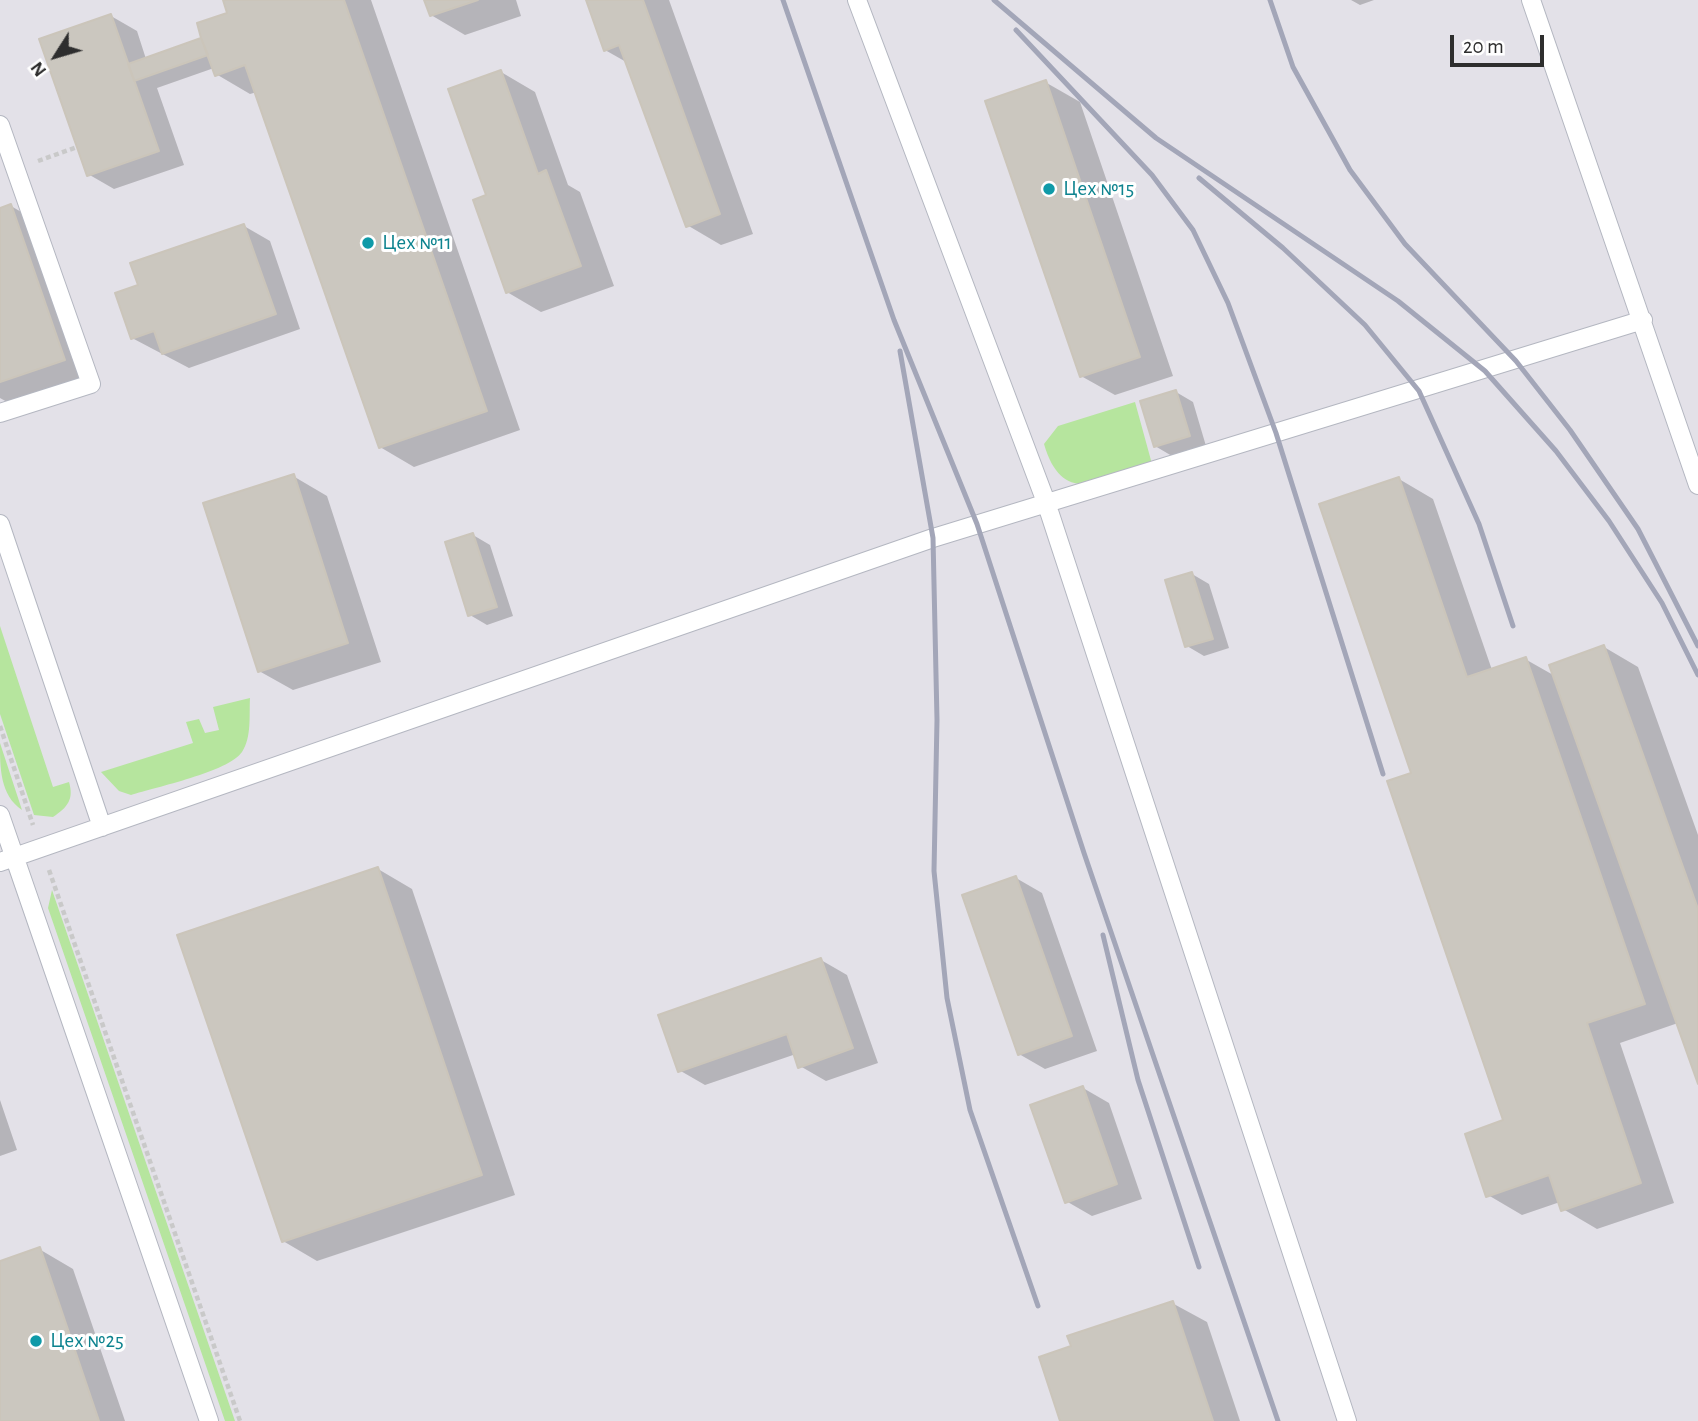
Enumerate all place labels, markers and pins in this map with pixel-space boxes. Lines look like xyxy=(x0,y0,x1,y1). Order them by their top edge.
place label: Цех №15 xyxy=(1063,176,1134,202)
marker: Цех №15 xyxy=(1041,181,1057,197)
place label: Цех №11 xyxy=(382,230,452,256)
marker: Цех №11 xyxy=(360,235,376,251)
place label: Цех №25 xyxy=(50,1328,124,1354)
marker: Цех №25 xyxy=(28,1333,44,1349)

